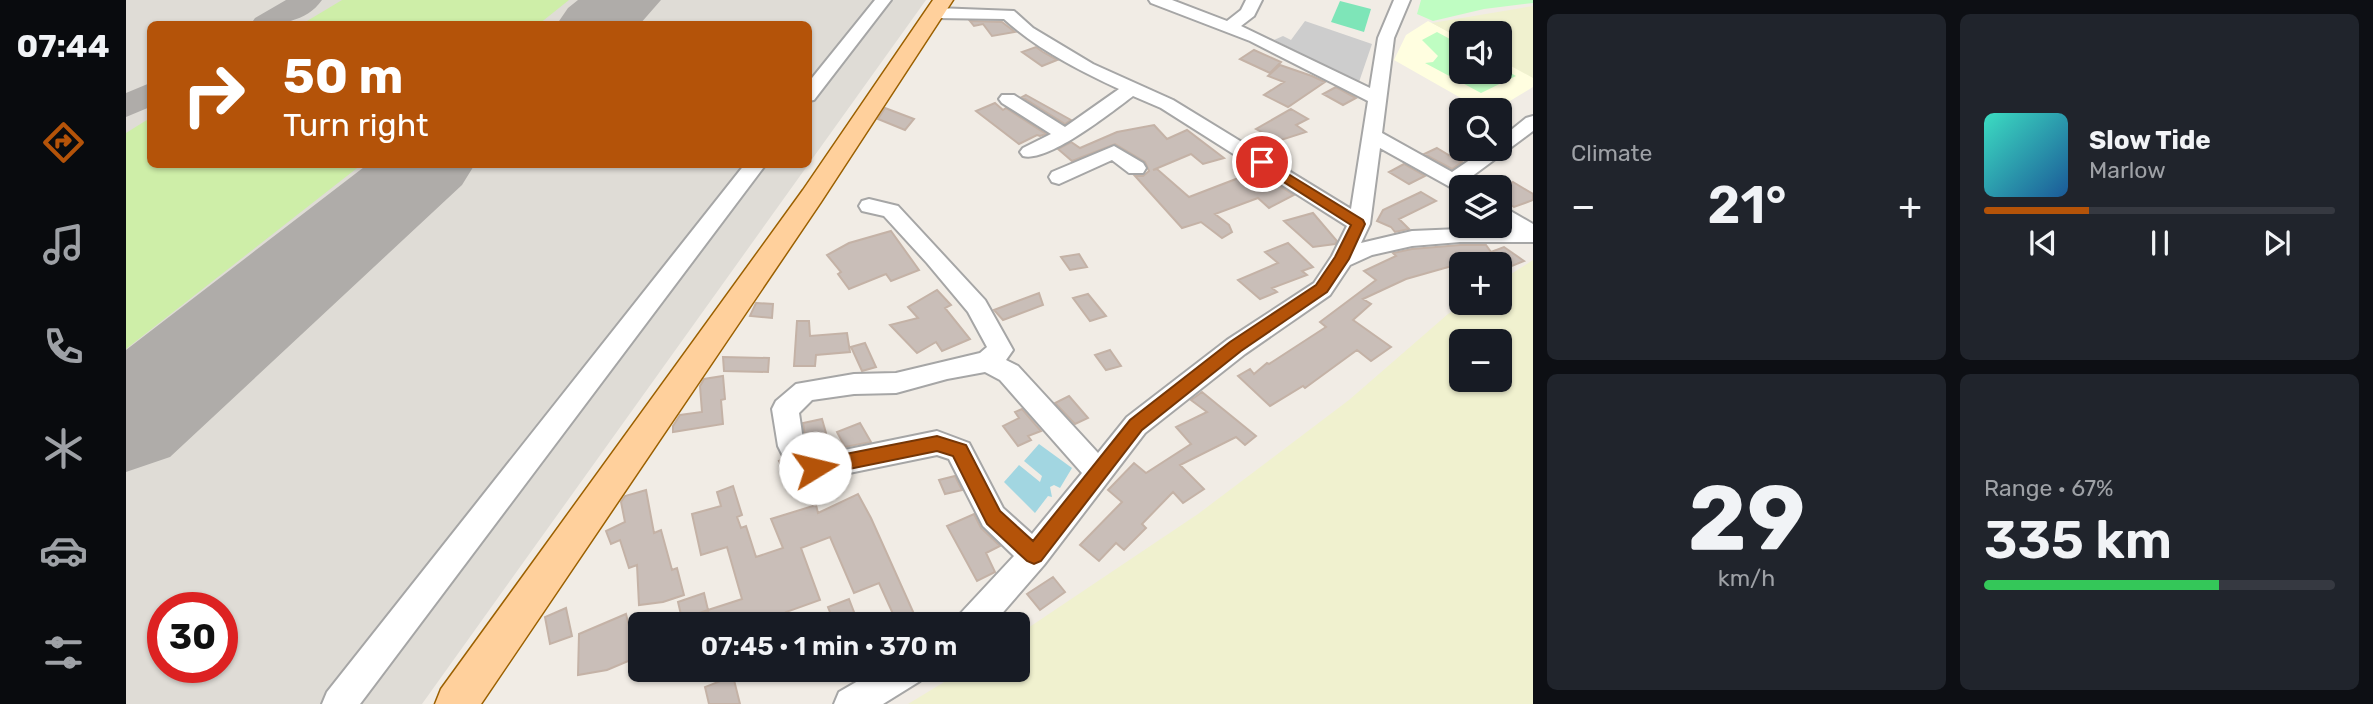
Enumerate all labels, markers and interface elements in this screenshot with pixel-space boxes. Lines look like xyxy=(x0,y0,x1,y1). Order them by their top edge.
map controls xyxy=(1449,21,1512,392)
button: sound xyxy=(1449,21,1512,84)
text: 07:44 xyxy=(16,27,110,65)
text: 50 m xyxy=(283,47,403,105)
icon: right xyxy=(168,49,259,140)
button: search xyxy=(1449,98,1512,161)
text: Turn right xyxy=(283,106,428,144)
icon: directions xyxy=(39,118,88,167)
text: Slow Tide xyxy=(2089,125,2211,156)
pin xyxy=(1232,132,1292,192)
text: Climate xyxy=(1571,139,1652,167)
icon: arrive xyxy=(1243,143,1281,181)
text: Marlow xyxy=(2089,156,2166,184)
text: 21° xyxy=(1708,174,1786,236)
button: layers xyxy=(1449,175,1512,238)
text: − xyxy=(1571,183,1596,229)
text: + xyxy=(1898,183,1922,229)
icon: music xyxy=(39,220,88,269)
icon: previous xyxy=(2024,224,2062,262)
icon: pause xyxy=(2141,224,2179,262)
icon: next xyxy=(2258,224,2296,262)
button: + xyxy=(1449,252,1512,315)
icon: phone xyxy=(39,322,88,371)
button: − xyxy=(1449,329,1512,392)
icon: climate xyxy=(39,424,88,473)
position arrow xyxy=(778,431,852,505)
text: 29 xyxy=(1688,464,1805,572)
text: Range · 67% xyxy=(1984,474,2114,502)
text: 335 km xyxy=(1984,509,2172,571)
icon: car xyxy=(39,526,88,575)
text: km/h xyxy=(1718,564,1775,592)
speed limit sign: 30 xyxy=(147,592,238,683)
icon: filters xyxy=(39,628,88,677)
text: 07:45 · 1 min · 370 m xyxy=(701,631,957,662)

